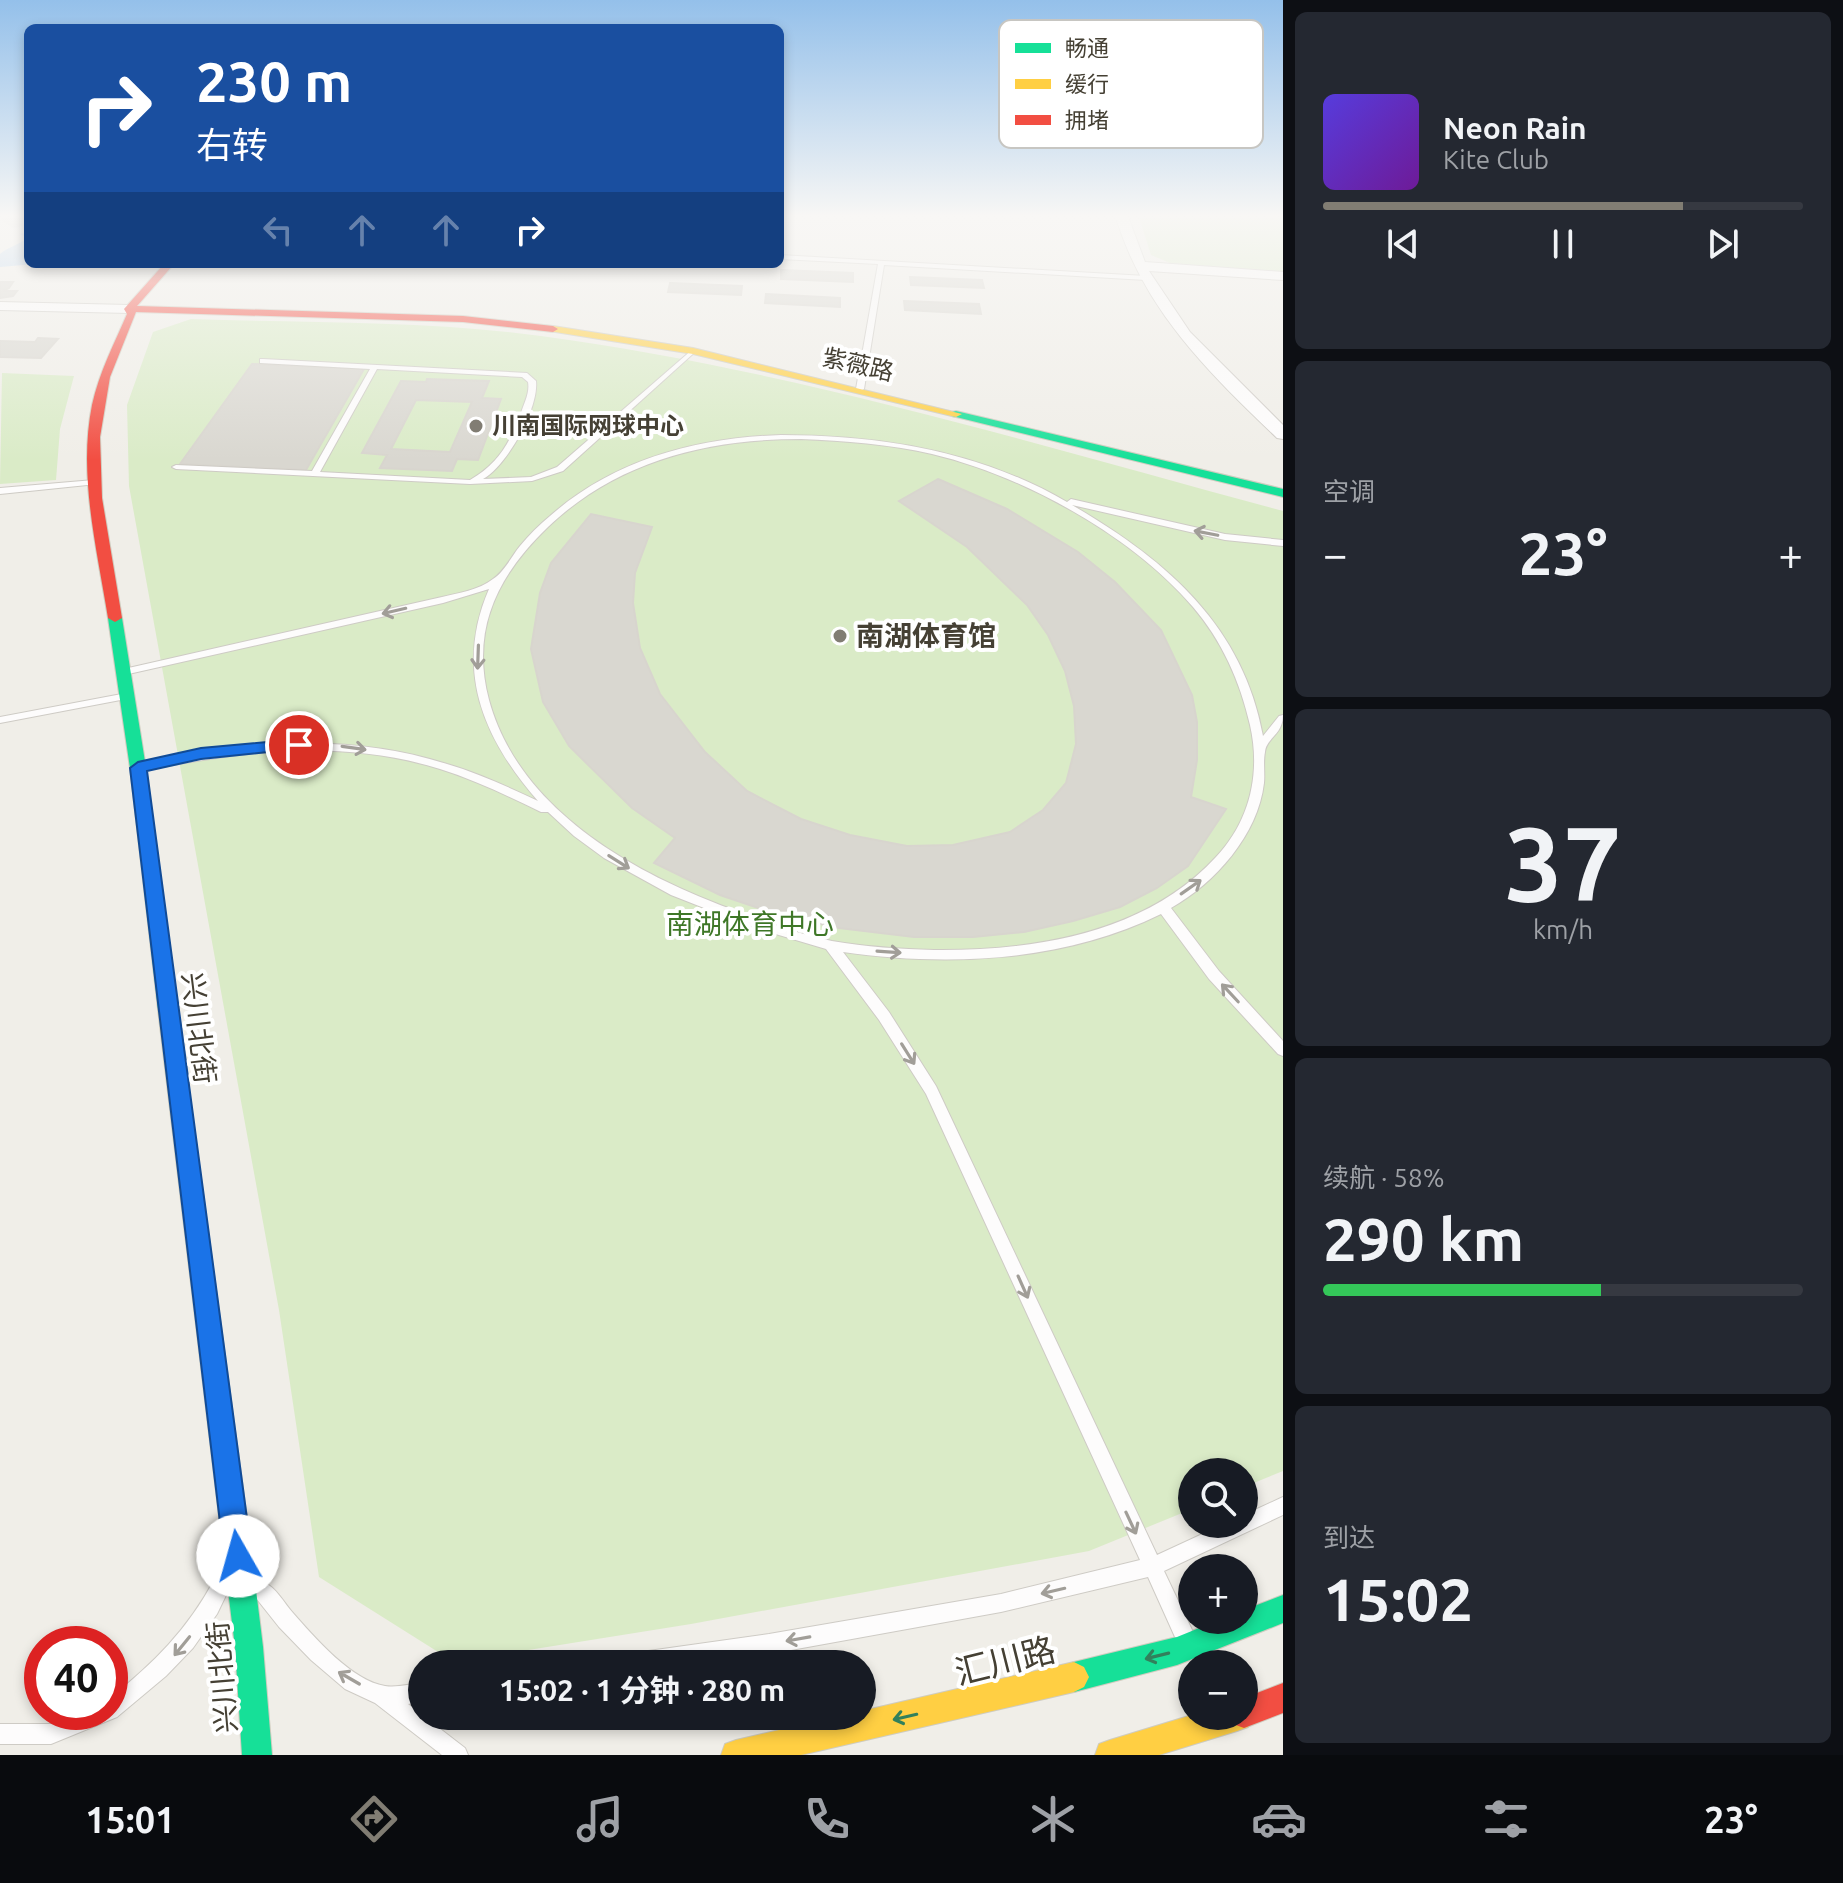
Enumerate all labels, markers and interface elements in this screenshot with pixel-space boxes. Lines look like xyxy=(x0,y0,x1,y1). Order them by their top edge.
legend xyxy=(999,20,1263,148)
text: 畅通 xyxy=(1065,35,1109,60)
text: 230 m xyxy=(196,50,352,113)
icon: right xyxy=(64,56,168,160)
text: 缓行 xyxy=(1065,71,1109,96)
text: 拥堵 xyxy=(1065,107,1109,132)
text: Neon Rain xyxy=(1443,111,1587,145)
text: 右转 xyxy=(196,124,268,165)
text: Kite Club xyxy=(1443,145,1549,174)
icon: left xyxy=(256,208,300,252)
icon: ahead xyxy=(340,208,384,252)
icon: ahead xyxy=(424,208,468,252)
icon: right xyxy=(508,208,552,252)
icon: previous xyxy=(1381,222,1425,266)
icon: pause xyxy=(1541,222,1585,266)
icon: next xyxy=(1701,222,1745,266)
street label: 紫薇路 xyxy=(820,343,896,386)
place label: 川南国际网球中心 xyxy=(492,412,684,439)
marker: 川南国际网球中心 xyxy=(467,417,485,435)
text: 空调 xyxy=(1323,477,1375,506)
text: 23° xyxy=(1519,519,1607,586)
one-way arrow xyxy=(1193,525,1219,540)
text: − xyxy=(1323,529,1348,578)
text: + xyxy=(1778,529,1803,578)
one-way arrow xyxy=(381,604,407,619)
place label: 南湖体育馆 xyxy=(856,620,996,651)
marker: 南湖体育馆 xyxy=(831,627,849,645)
one-way arrow xyxy=(470,643,485,670)
pin xyxy=(265,711,333,779)
icon: arrive xyxy=(277,723,321,767)
one-way arrow xyxy=(341,741,366,756)
text: 37 xyxy=(1504,804,1622,921)
one-way arrow xyxy=(607,855,630,871)
one-way arrow xyxy=(1180,879,1202,895)
park label: 南湖体育中心 xyxy=(666,908,834,939)
text: km/h xyxy=(1533,915,1593,944)
one-way arrow xyxy=(875,945,902,960)
street label: 兴川北街 xyxy=(177,970,222,1085)
one-way arrow xyxy=(1221,983,1239,1003)
one-way arrow xyxy=(900,1042,916,1065)
text: 续航 · 58% xyxy=(1323,1163,1445,1192)
text: 290 km xyxy=(1323,1205,1524,1272)
one-way arrow xyxy=(1016,1275,1031,1299)
map controls xyxy=(1178,1458,1258,1730)
button: search xyxy=(1178,1458,1258,1538)
one-way arrow xyxy=(1124,1511,1139,1535)
position arrow xyxy=(196,1514,280,1598)
text: 到达 xyxy=(1323,1523,1375,1552)
button: + xyxy=(1178,1554,1258,1634)
text: 15:02 xyxy=(1323,1565,1473,1632)
one-way arrow xyxy=(1041,1584,1067,1599)
street label: 兴川北街 xyxy=(201,1620,242,1734)
speed limit sign: 40 xyxy=(24,1626,128,1730)
street label: 汇川路 xyxy=(951,1629,1059,1691)
one-way arrow xyxy=(786,1632,811,1647)
one-way arrow xyxy=(173,1635,191,1656)
one-way arrow xyxy=(1145,1649,1171,1664)
button: − xyxy=(1178,1650,1258,1730)
one-way arrow xyxy=(338,1670,361,1686)
text: 15:02 · 1 分钟 · 280 m xyxy=(499,1673,785,1707)
one-way arrow xyxy=(892,1711,918,1726)
icon: directions xyxy=(346,1791,402,1847)
icon: music xyxy=(572,1791,628,1847)
icon: phone xyxy=(799,1791,855,1847)
icon: climate xyxy=(1025,1791,1081,1847)
icon: car xyxy=(1251,1791,1307,1847)
icon: filters xyxy=(1478,1791,1534,1847)
text: 15:01 xyxy=(85,1799,175,1840)
text: 23° xyxy=(1704,1799,1758,1840)

